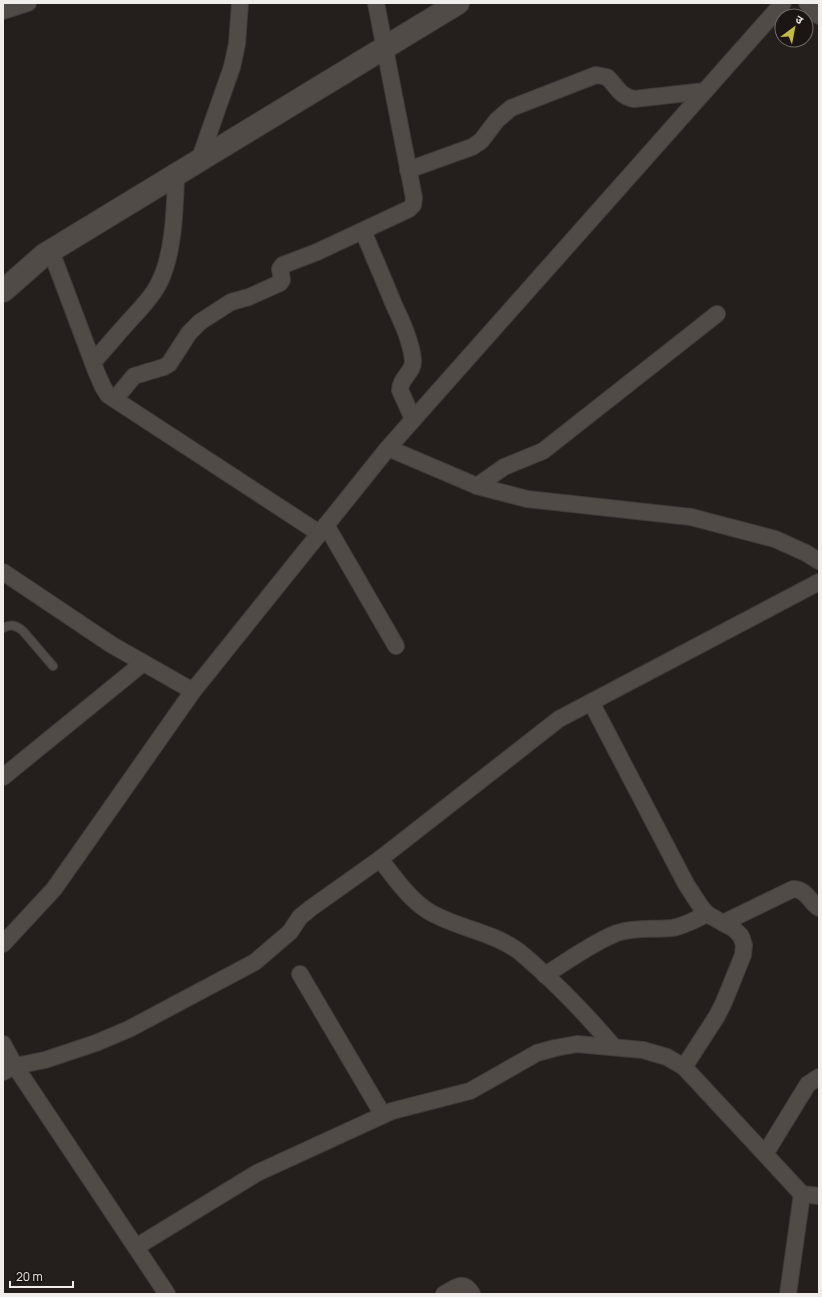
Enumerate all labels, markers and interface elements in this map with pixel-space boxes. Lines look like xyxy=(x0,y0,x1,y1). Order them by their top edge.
north arrow xyxy=(774,8,814,48)
text: उ xyxy=(793,11,807,27)
scale bar xyxy=(10,1263,73,1289)
text: 20 m xyxy=(16,1268,43,1285)

